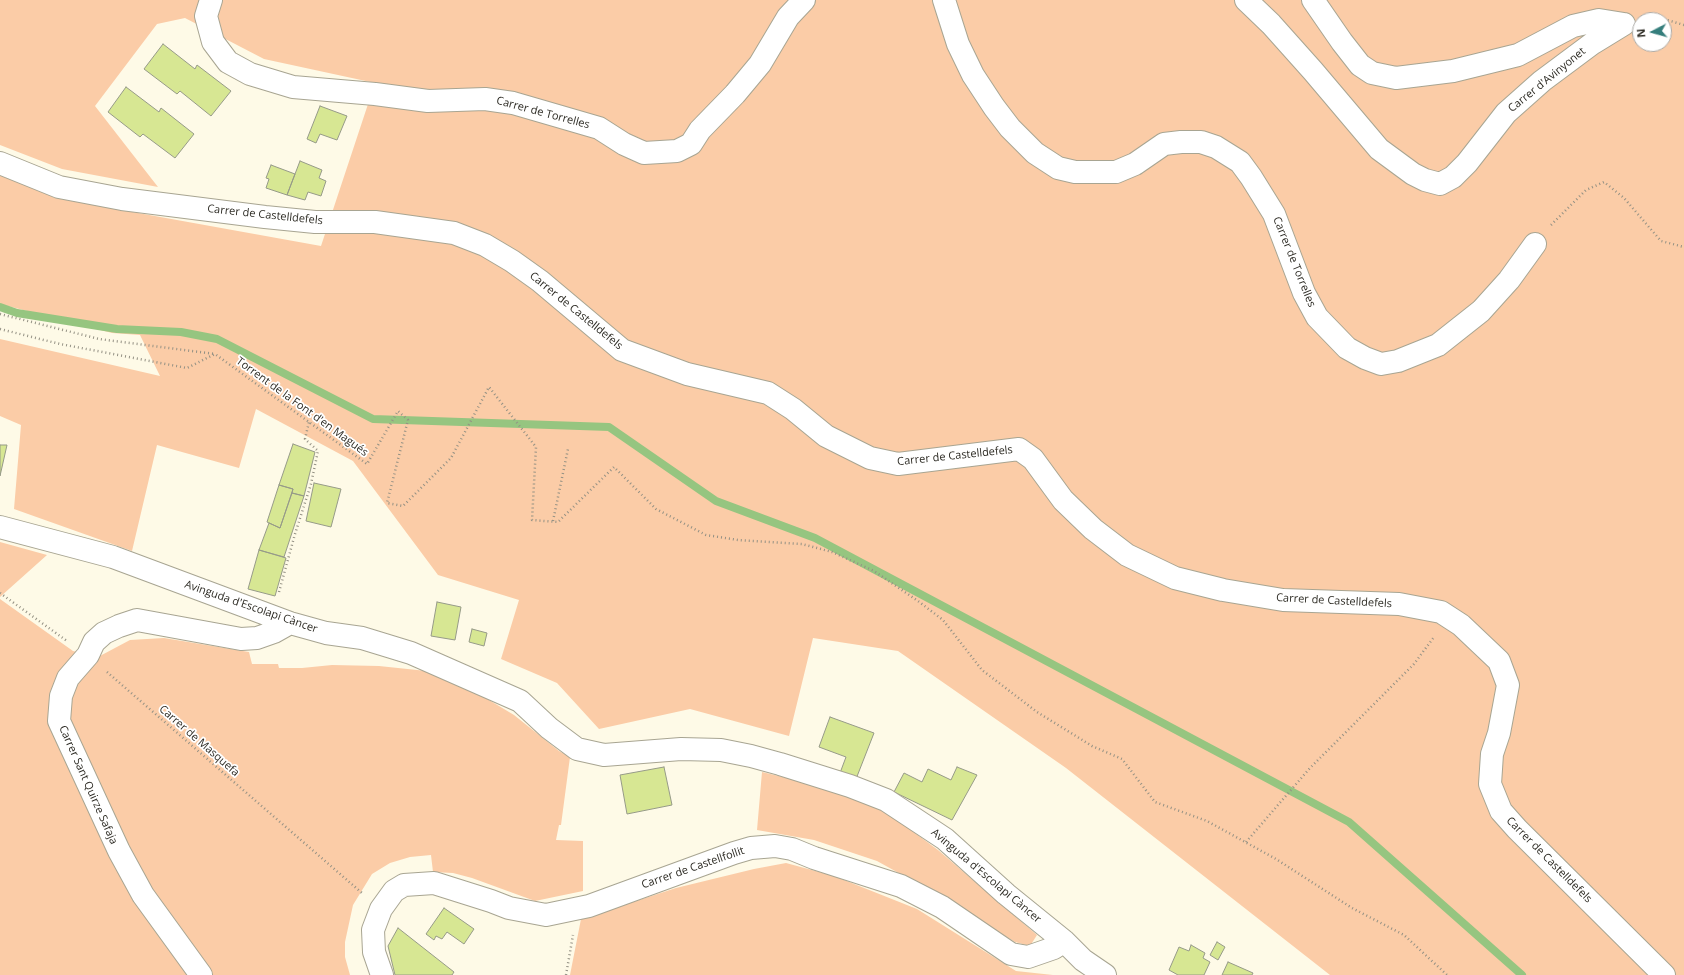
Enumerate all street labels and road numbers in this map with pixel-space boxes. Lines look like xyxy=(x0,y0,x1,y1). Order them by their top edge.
street label: Carrer d'Avinyonet xyxy=(1506,45,1588,115)
street label: Carrer de Torrelles xyxy=(495,94,591,132)
street label: Carrer de Castelldefels xyxy=(207,202,323,228)
street label: Carrer de Torrelles xyxy=(1270,215,1318,309)
street label: Carrer de Castelldefels xyxy=(527,269,625,353)
street label: Torrent de la Font d'en Magués xyxy=(233,355,371,459)
street label: Carrer de Castelldefels xyxy=(897,443,1013,469)
street label: Avinguda d'Escolapi Càncer xyxy=(183,578,319,636)
street label: Carrer de Castelldefels xyxy=(1276,591,1392,611)
street label: Carrer de Masquefa xyxy=(156,703,242,779)
street label: Carrer Sant Quirze Safaja xyxy=(56,723,120,847)
street label: Carrer de Castelldefels xyxy=(1503,814,1595,906)
street label: Avinguda d'Escolapi Càncer xyxy=(928,826,1044,926)
street label: Carrer de Castellfollit xyxy=(640,844,746,892)

